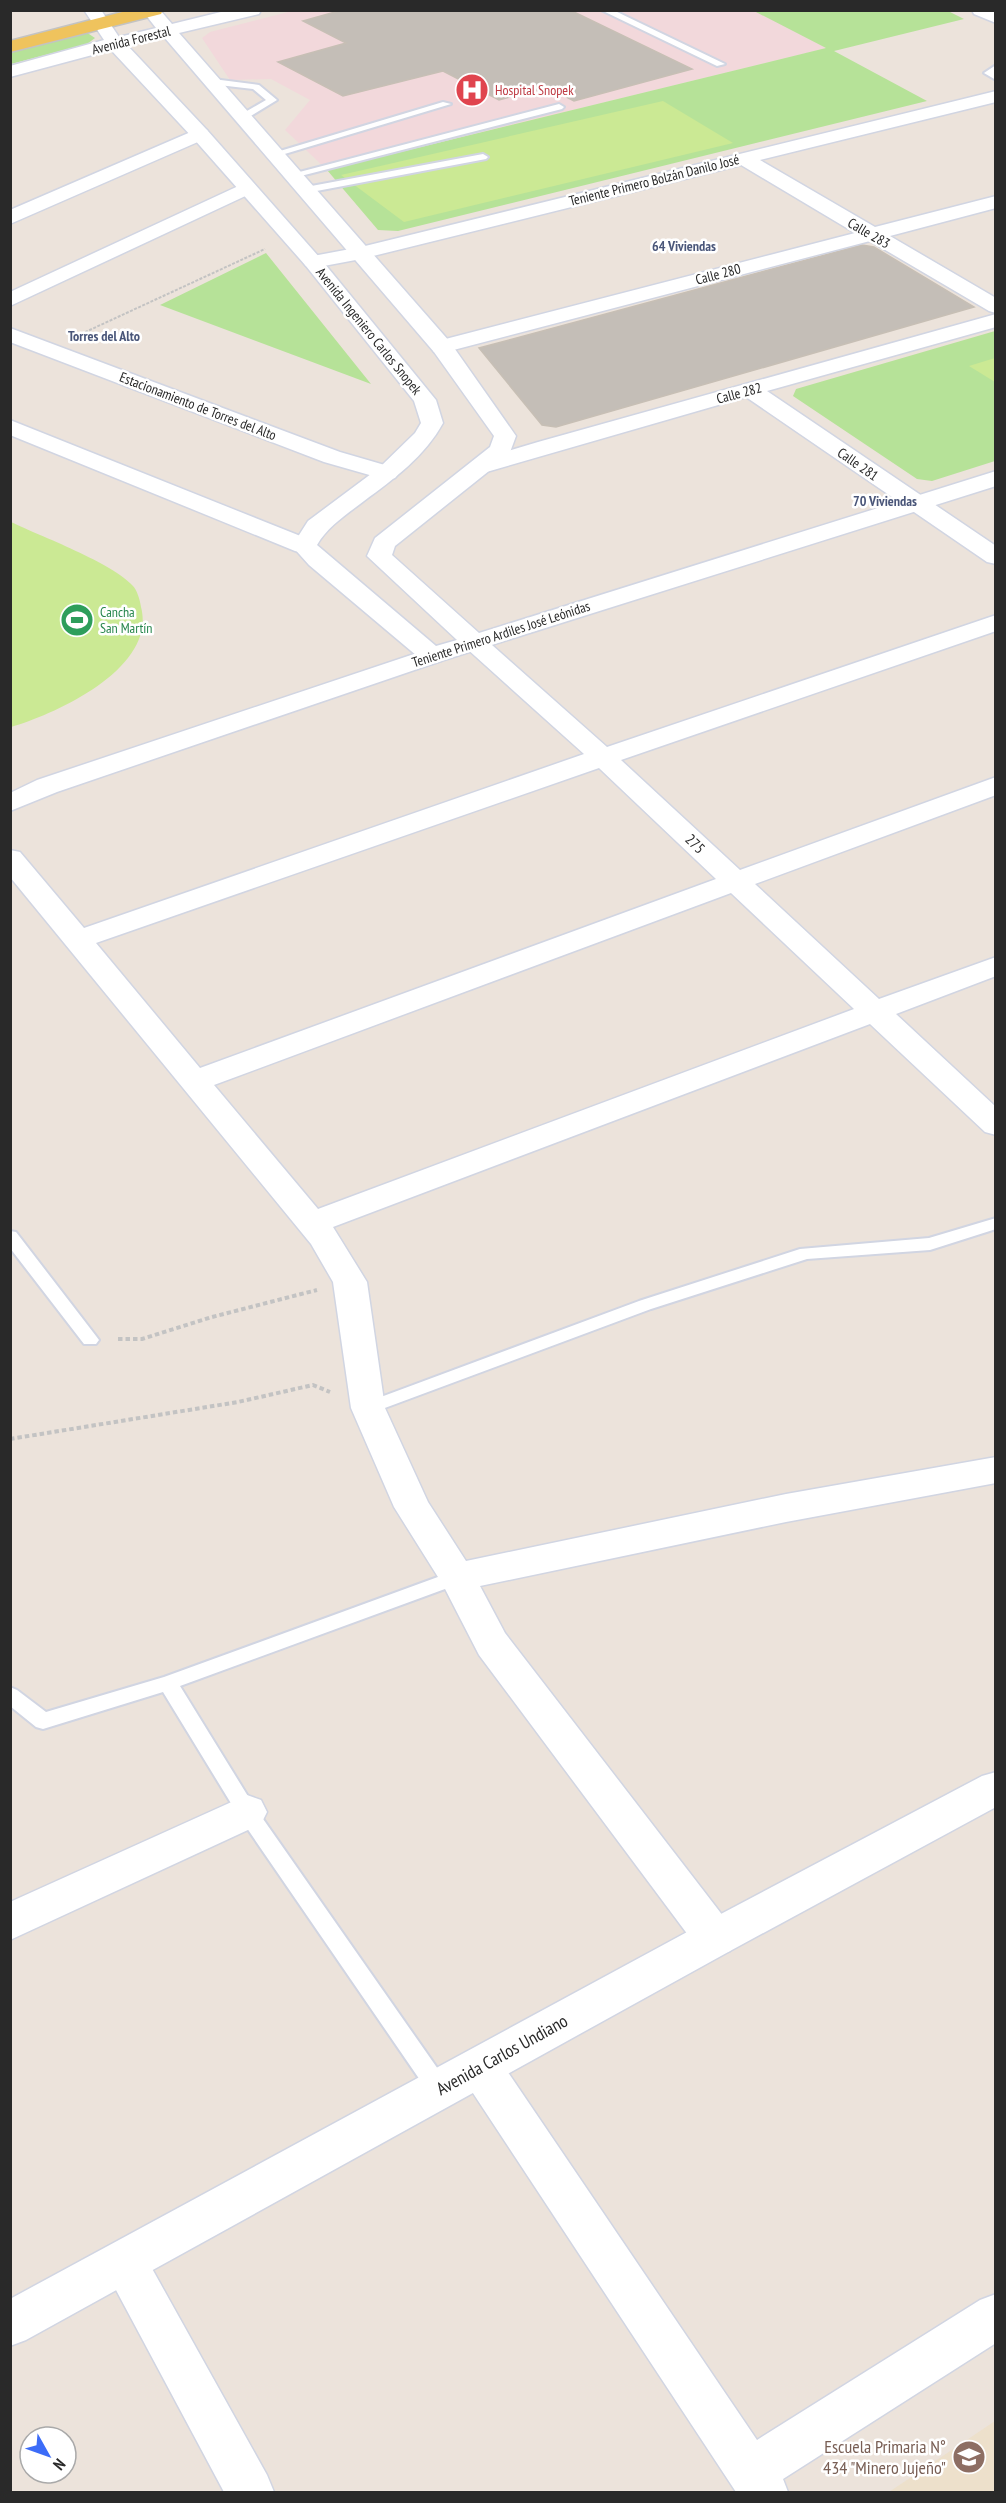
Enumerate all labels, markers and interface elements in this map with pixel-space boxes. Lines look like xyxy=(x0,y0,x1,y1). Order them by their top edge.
street label: Avenida Forestal xyxy=(90,21,173,58)
hospital icon: Hospital Snopek xyxy=(454,72,490,108)
place label: Hospital Snopek xyxy=(495,81,574,99)
street label: Teniente Primero Bolzán Danilo José xyxy=(567,150,741,210)
street label: Calle 283 xyxy=(845,214,893,252)
district label: 64 Viviendas xyxy=(652,237,716,255)
street label: Calle 280 xyxy=(693,259,743,289)
street label: Avenida Ingeniero Carlos Snopek xyxy=(312,264,426,399)
district label: Torres del Alto xyxy=(68,327,140,345)
street label: Estacionamiento de Torres del Alto xyxy=(117,368,279,444)
street label: Calle 282 xyxy=(714,378,764,408)
street label: Calle 281 xyxy=(834,443,882,485)
district label: 70 Viviendas xyxy=(853,492,917,510)
street label: Teniente Primero Ardiles José Leónidas xyxy=(410,597,593,671)
sports icon: Cancha San Martín xyxy=(59,602,95,638)
place label: Cancha San Martín xyxy=(100,603,152,637)
street label: 275 xyxy=(681,830,709,858)
street label: Avenida Carlos Undiano xyxy=(432,2009,572,2100)
north arrow xyxy=(18,2425,78,2485)
place label: Escuela Primaria N° 434 "Minero Jujeño" xyxy=(823,2435,946,2479)
school or university icon: Escuela Primaria N° 434 "Minero Jujeño" xyxy=(951,2439,987,2475)
text: N xyxy=(49,2455,70,2474)

